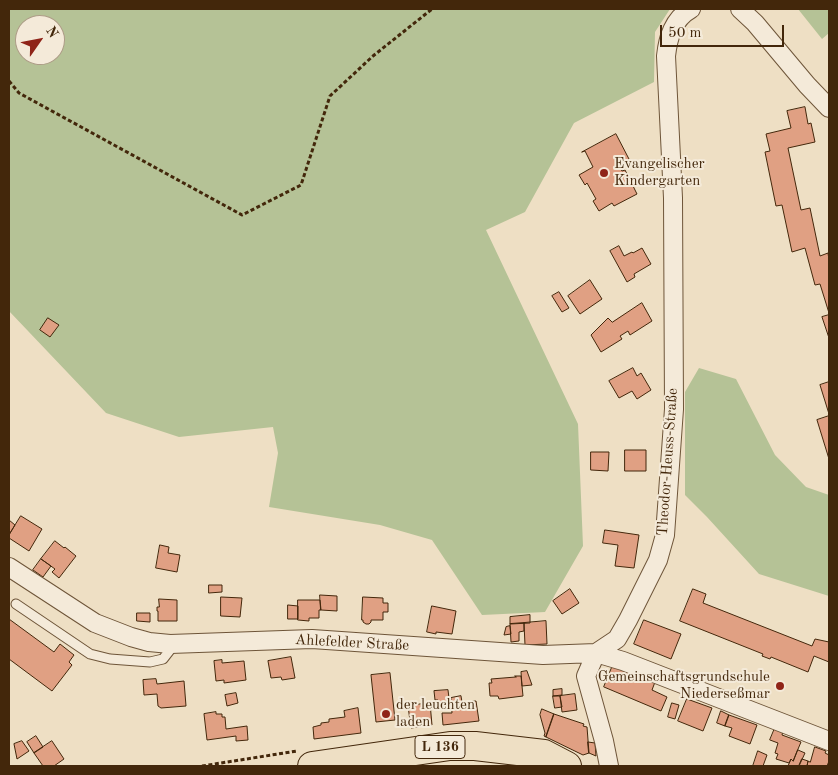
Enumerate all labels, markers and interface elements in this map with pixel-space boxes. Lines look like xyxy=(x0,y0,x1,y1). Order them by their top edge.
north arrow xyxy=(15,15,65,65)
scale bar xyxy=(663,15,787,47)
text: N xyxy=(43,24,61,41)
text: 50 m xyxy=(668,26,702,41)
place label: Evangelischer Kindergarten xyxy=(614,155,705,190)
marker: Evangelischer Kindergarten xyxy=(598,167,610,179)
street label: Theodor-Heuss-Straße xyxy=(654,387,682,537)
street label: Ahlefelder Straße xyxy=(294,631,410,655)
place label: Gemeinschaftsgrundschule Niederseßmar xyxy=(598,668,770,703)
marker: Gemeinschaftsgrundschule Niederseßmar xyxy=(774,680,786,692)
place label: der leuchten laden xyxy=(396,696,475,731)
marker: der leuchten laden xyxy=(380,708,392,720)
road number: L 136 xyxy=(415,736,465,759)

